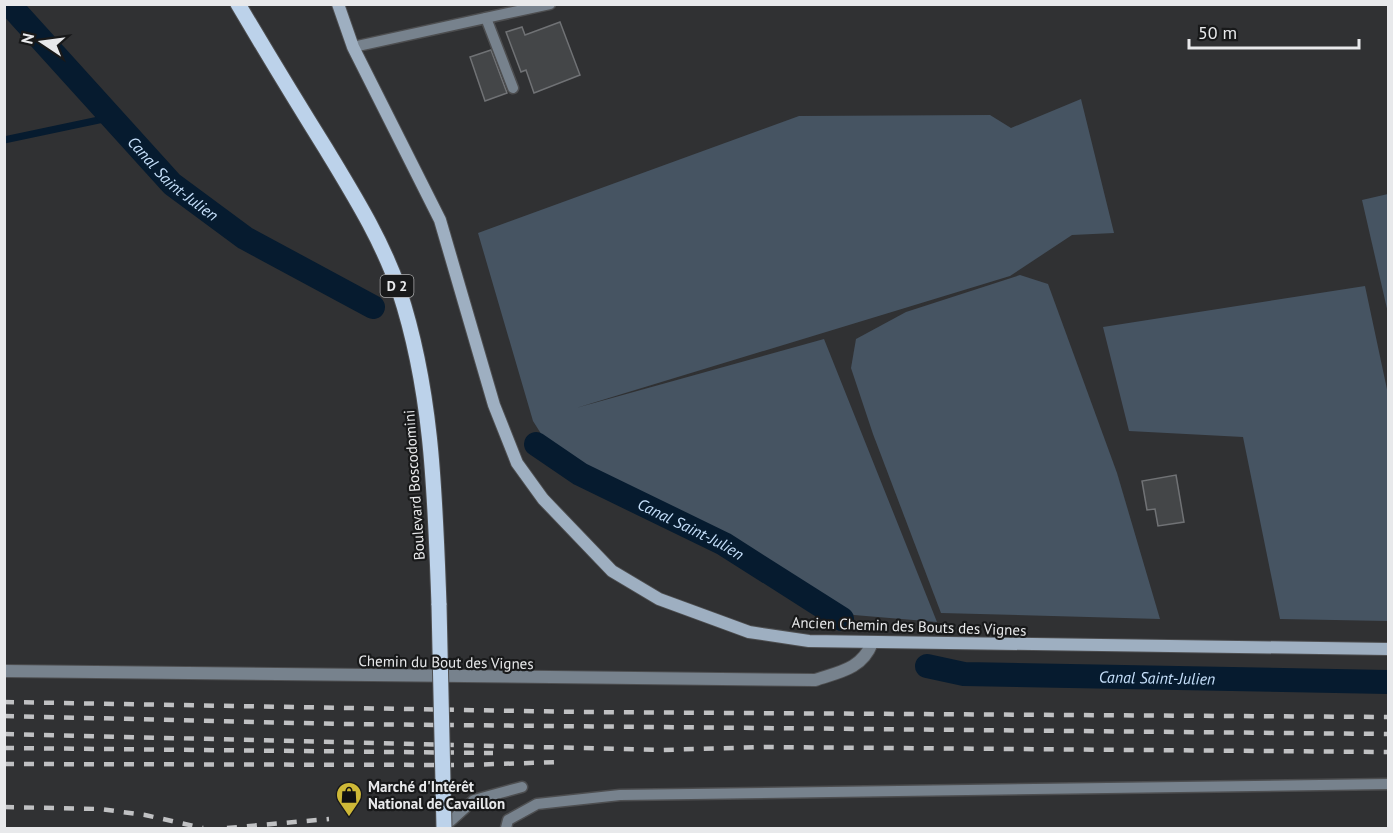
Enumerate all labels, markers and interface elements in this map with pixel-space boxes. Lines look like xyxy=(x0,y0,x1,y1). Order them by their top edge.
north arrow xyxy=(12,12,72,72)
scale bar xyxy=(1189,12,1358,50)
text: 50 m xyxy=(1198,21,1237,44)
text: N xyxy=(16,31,38,46)
water label: Canal Saint-Julien xyxy=(124,132,222,225)
road number: D 2 xyxy=(380,275,414,297)
street label: Boulevard Boscodomini xyxy=(399,409,429,561)
water label: Canal Saint-Julien xyxy=(635,494,748,564)
street label: Ancien Chemin des Bouts des Vignes xyxy=(791,612,1027,640)
street label: Chemin du Bout des Vignes xyxy=(358,651,534,673)
water label: Canal Saint-Julien xyxy=(1099,667,1216,689)
place label: Marché d'Intérêt National de Cavaillon xyxy=(368,777,505,813)
shop icon: Marché d'Intérêt National de Cavaillon xyxy=(334,780,364,818)

